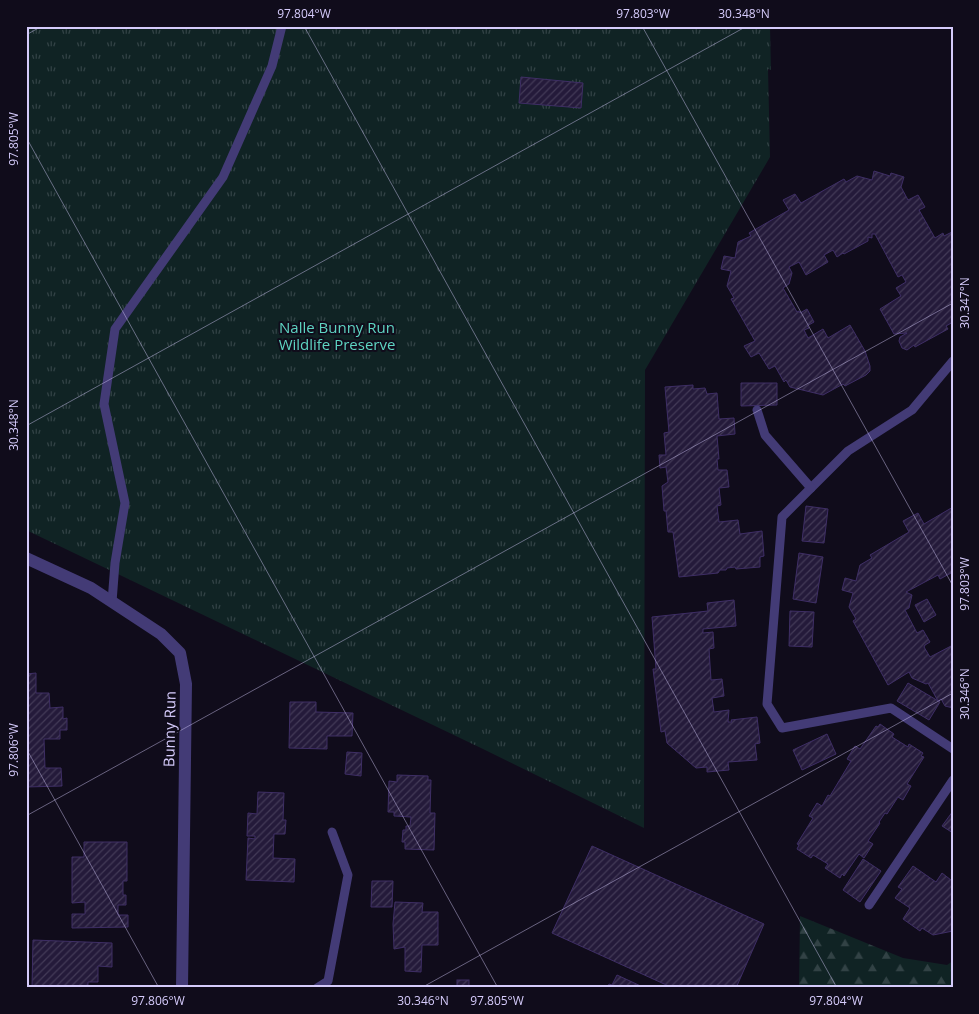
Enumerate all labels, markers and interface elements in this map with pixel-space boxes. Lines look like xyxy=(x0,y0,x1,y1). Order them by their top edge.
text: 97.804°W xyxy=(277,5,331,22)
text: 97.803°W xyxy=(616,5,670,22)
text: 30.348°N xyxy=(718,5,770,22)
text: 97.805°W xyxy=(5,112,22,166)
text: 30.347°N xyxy=(956,277,973,329)
park label: Nalle Bunny Run Wildlife Preserve xyxy=(279,317,395,354)
text: 30.348°N xyxy=(5,399,22,451)
text: 97.803°W xyxy=(956,557,973,611)
text: 30.346°N xyxy=(956,668,973,720)
street label: Bunny Run xyxy=(158,691,180,767)
text: 97.806°W xyxy=(5,723,22,777)
text: 97.806°W xyxy=(131,992,185,1009)
text: 30.346°N xyxy=(397,992,449,1009)
text: 97.805°W xyxy=(470,992,524,1009)
text: 97.804°W xyxy=(809,992,863,1009)

